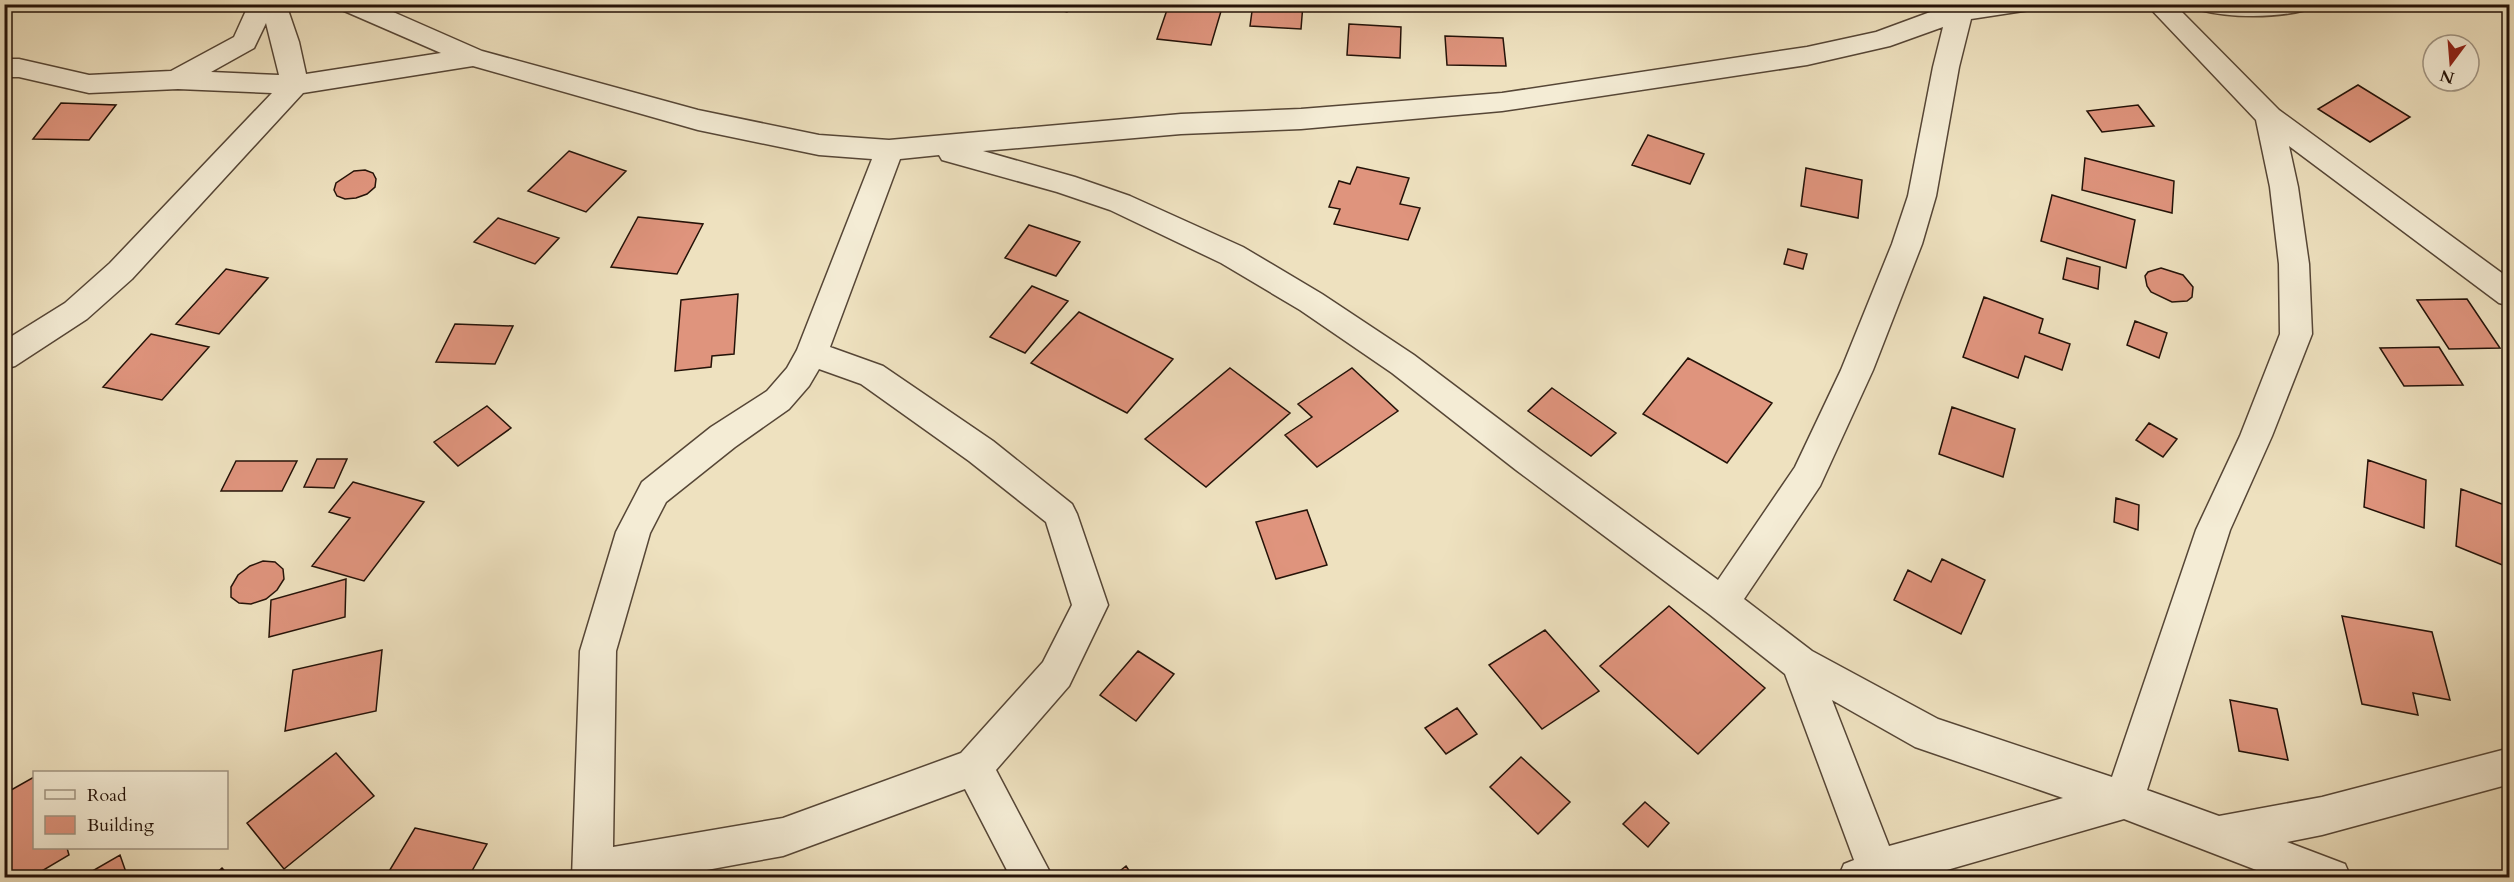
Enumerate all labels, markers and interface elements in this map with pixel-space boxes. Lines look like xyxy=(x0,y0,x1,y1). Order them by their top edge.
north arrow xyxy=(2421,33,2481,93)
text: N xyxy=(2437,64,2457,89)
legend xyxy=(33,771,228,849)
text: Road xyxy=(87,783,127,808)
text: Building xyxy=(87,813,155,838)

